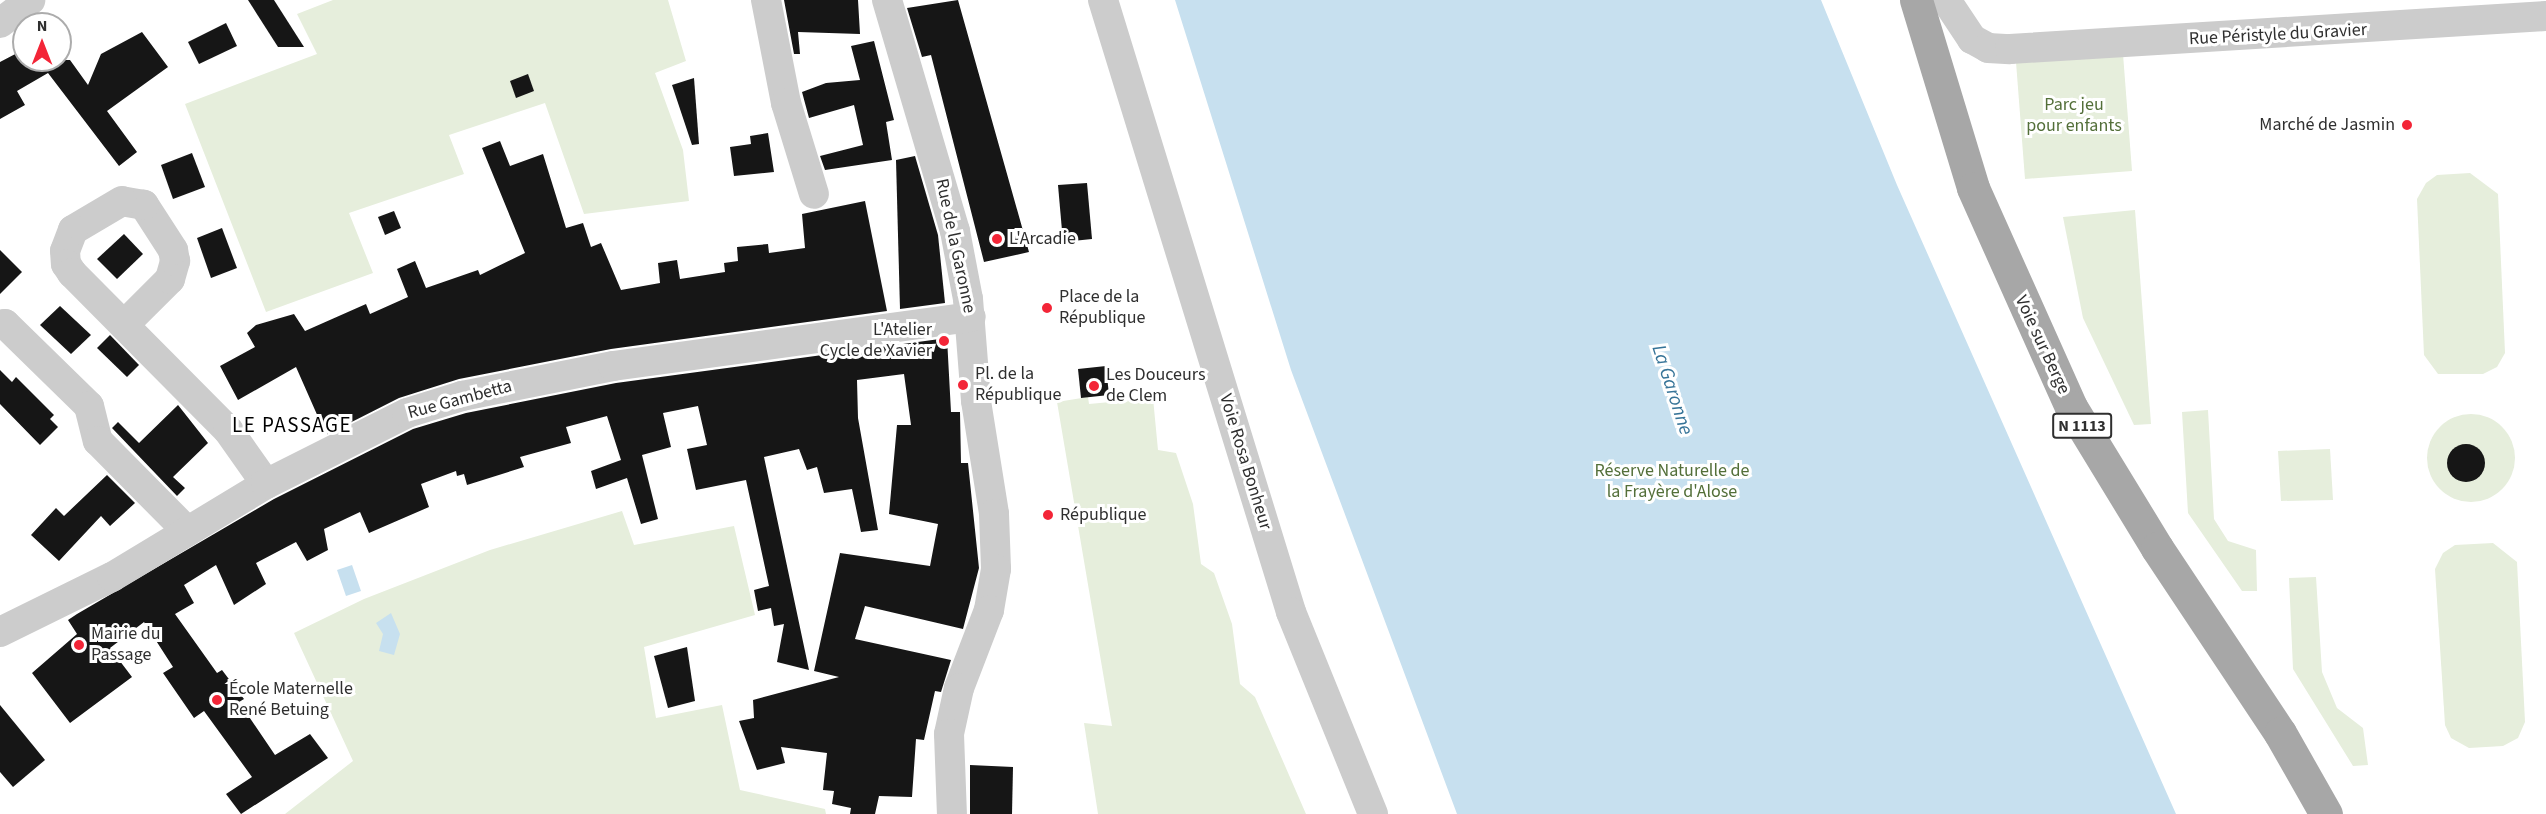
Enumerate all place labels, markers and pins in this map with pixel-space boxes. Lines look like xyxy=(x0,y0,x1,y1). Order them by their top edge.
place label: Marché de Jasmin xyxy=(2259,114,2395,136)
marker: Marché de Jasmin xyxy=(2400,118,2414,132)
place label: L'Arcadie xyxy=(1009,228,1076,250)
marker: L'Arcadie xyxy=(990,232,1004,246)
place label: Place de la République xyxy=(1059,287,1145,330)
marker: Place de la République xyxy=(1040,301,1054,315)
place label: L'Atelier Cycle de Xavier xyxy=(820,320,932,362)
marker: L'Atelier Cycle de Xavier xyxy=(937,334,951,348)
place label: Pl. de la République xyxy=(975,364,1061,406)
place label: Les Douceurs de Clem xyxy=(1106,365,1205,407)
marker: Pl. de la République xyxy=(956,378,970,392)
marker: Les Douceurs de Clem xyxy=(1087,379,1101,393)
place label: République xyxy=(1060,504,1146,526)
marker: République xyxy=(1041,508,1055,522)
place label: Mairie du Passage xyxy=(91,624,161,666)
marker: Mairie du Passage xyxy=(72,638,86,652)
place label: École Maternelle René Betuing xyxy=(229,679,353,722)
marker: École Maternelle René Betuing xyxy=(210,693,224,707)

